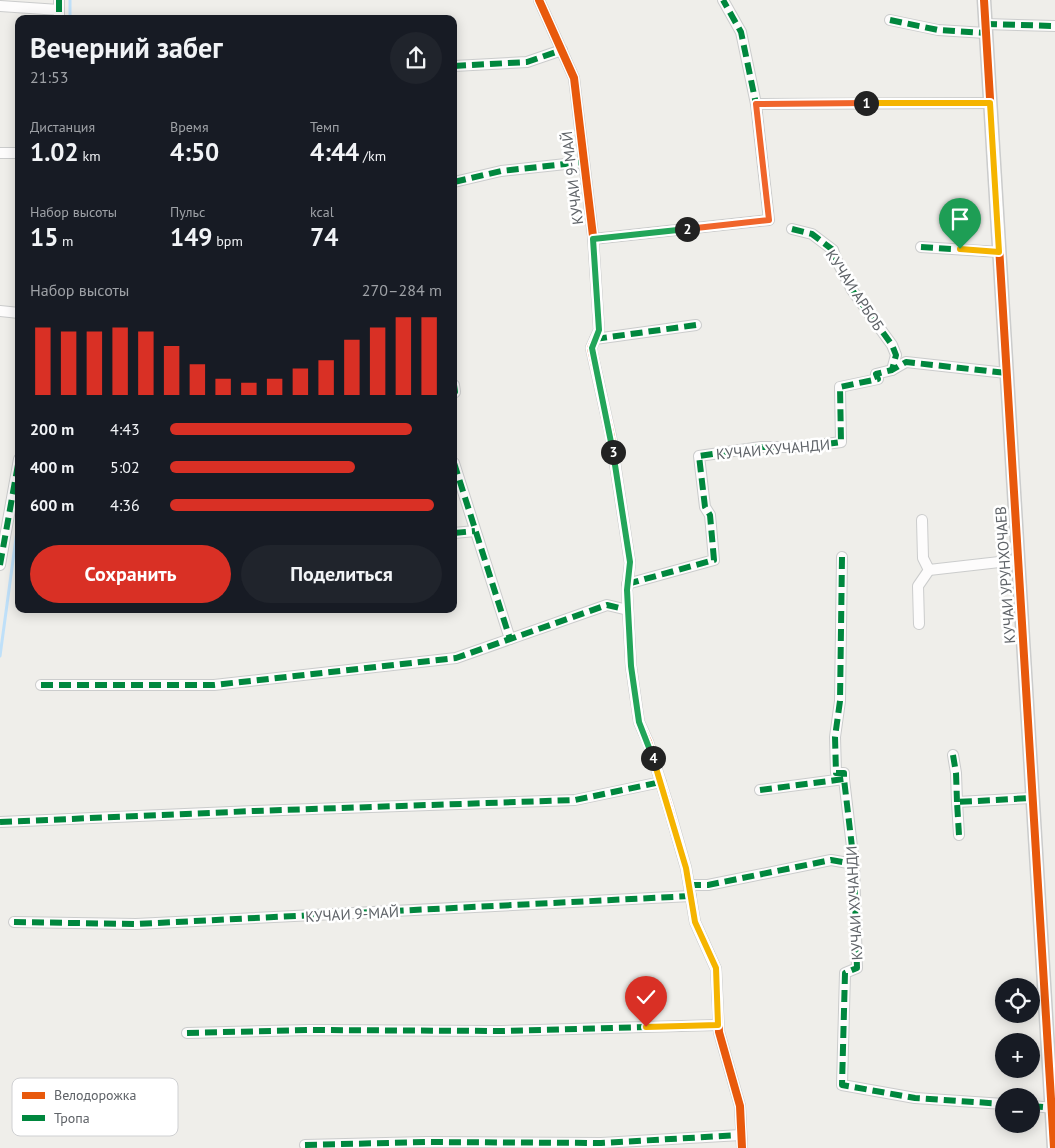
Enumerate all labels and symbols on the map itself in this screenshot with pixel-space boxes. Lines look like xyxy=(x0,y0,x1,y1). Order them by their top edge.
pin: 1 xyxy=(854,90,878,116)
street label: КУЧАИ 9-МАЙ xyxy=(557,130,587,226)
pin xyxy=(939,198,981,249)
pin: 2 xyxy=(674,216,700,242)
street label: КУЧАИ АРБОБ xyxy=(822,246,888,334)
street label: КУЧАИ ХУЧАНДИ xyxy=(715,435,831,463)
pin: 3 xyxy=(600,440,626,464)
street label: КУЧАИ УРУНХОЧАЕВ xyxy=(991,506,1019,644)
pin: 4 xyxy=(640,746,666,770)
street label: КУЧАИ ХУЧАНДИ xyxy=(842,845,866,961)
street label: КУЧАИ 9-МАЙ xyxy=(305,902,399,926)
pin xyxy=(625,976,667,1027)
legend xyxy=(12,1078,178,1136)
text: Велодорожка xyxy=(54,1086,136,1104)
text: Тропа xyxy=(54,1109,90,1127)

